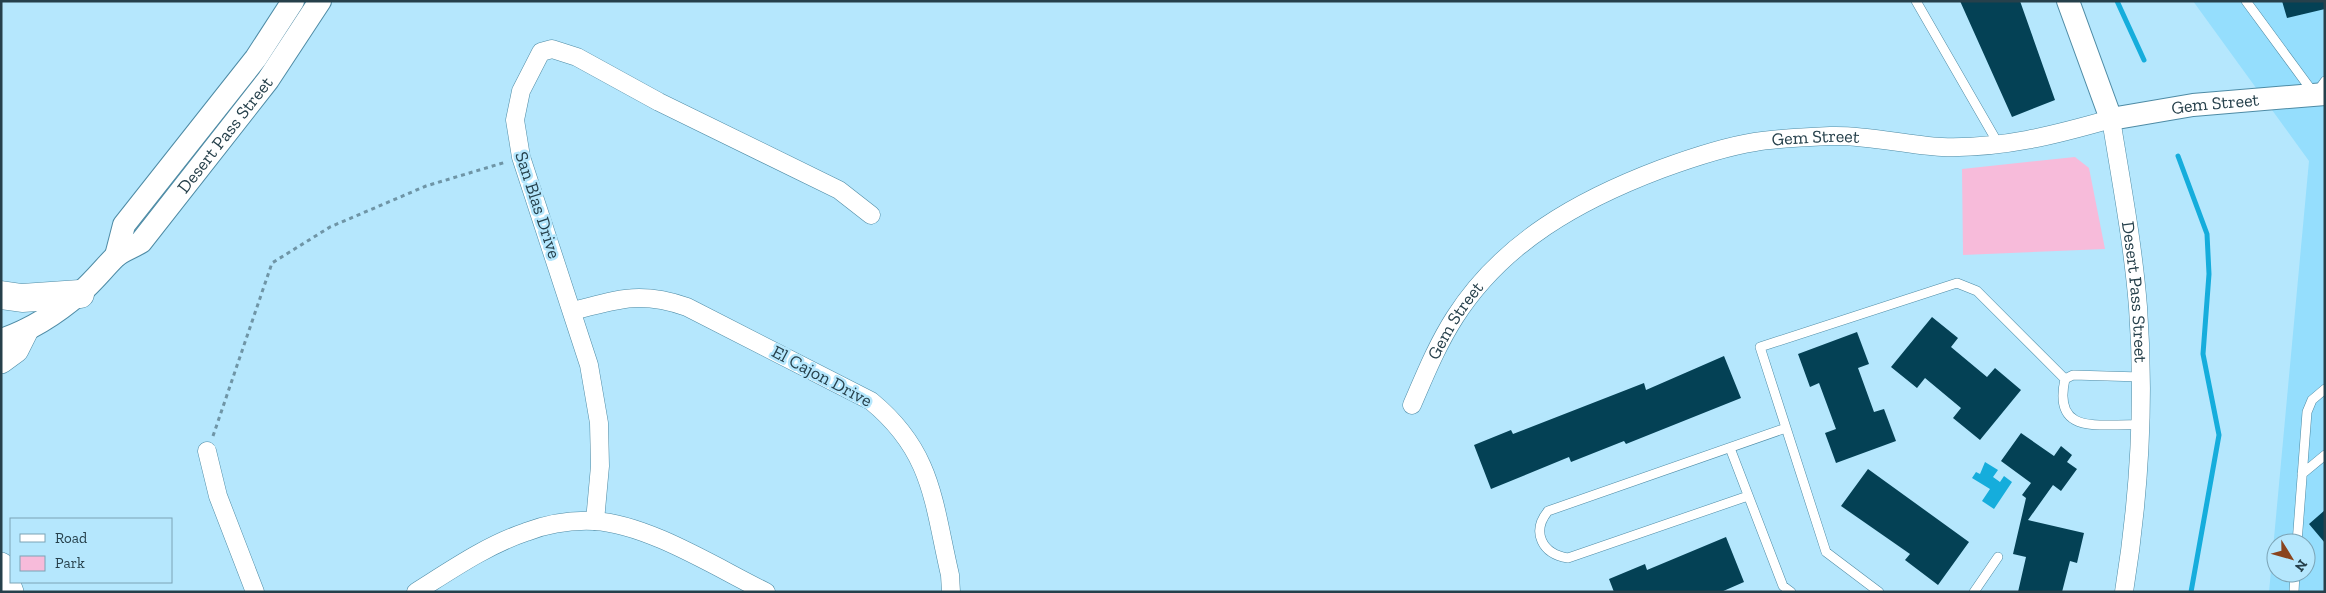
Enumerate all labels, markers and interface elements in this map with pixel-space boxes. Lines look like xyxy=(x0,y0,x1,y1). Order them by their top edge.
street label: Desert Pass Street xyxy=(172,72,278,198)
street label: Gem Street xyxy=(2170,89,2260,120)
street label: Gem Street xyxy=(1771,125,1861,151)
street label: San Blas Drive xyxy=(510,149,566,261)
street label: Desert Pass Street xyxy=(2117,220,2152,363)
street label: Gem Street xyxy=(1423,277,1488,363)
street label: El Cajon Drive xyxy=(768,340,876,412)
legend xyxy=(10,518,172,583)
text: Road xyxy=(55,529,88,547)
north arrow xyxy=(2266,533,2316,583)
text: Park xyxy=(55,554,85,572)
text: N xyxy=(2291,556,2311,575)

